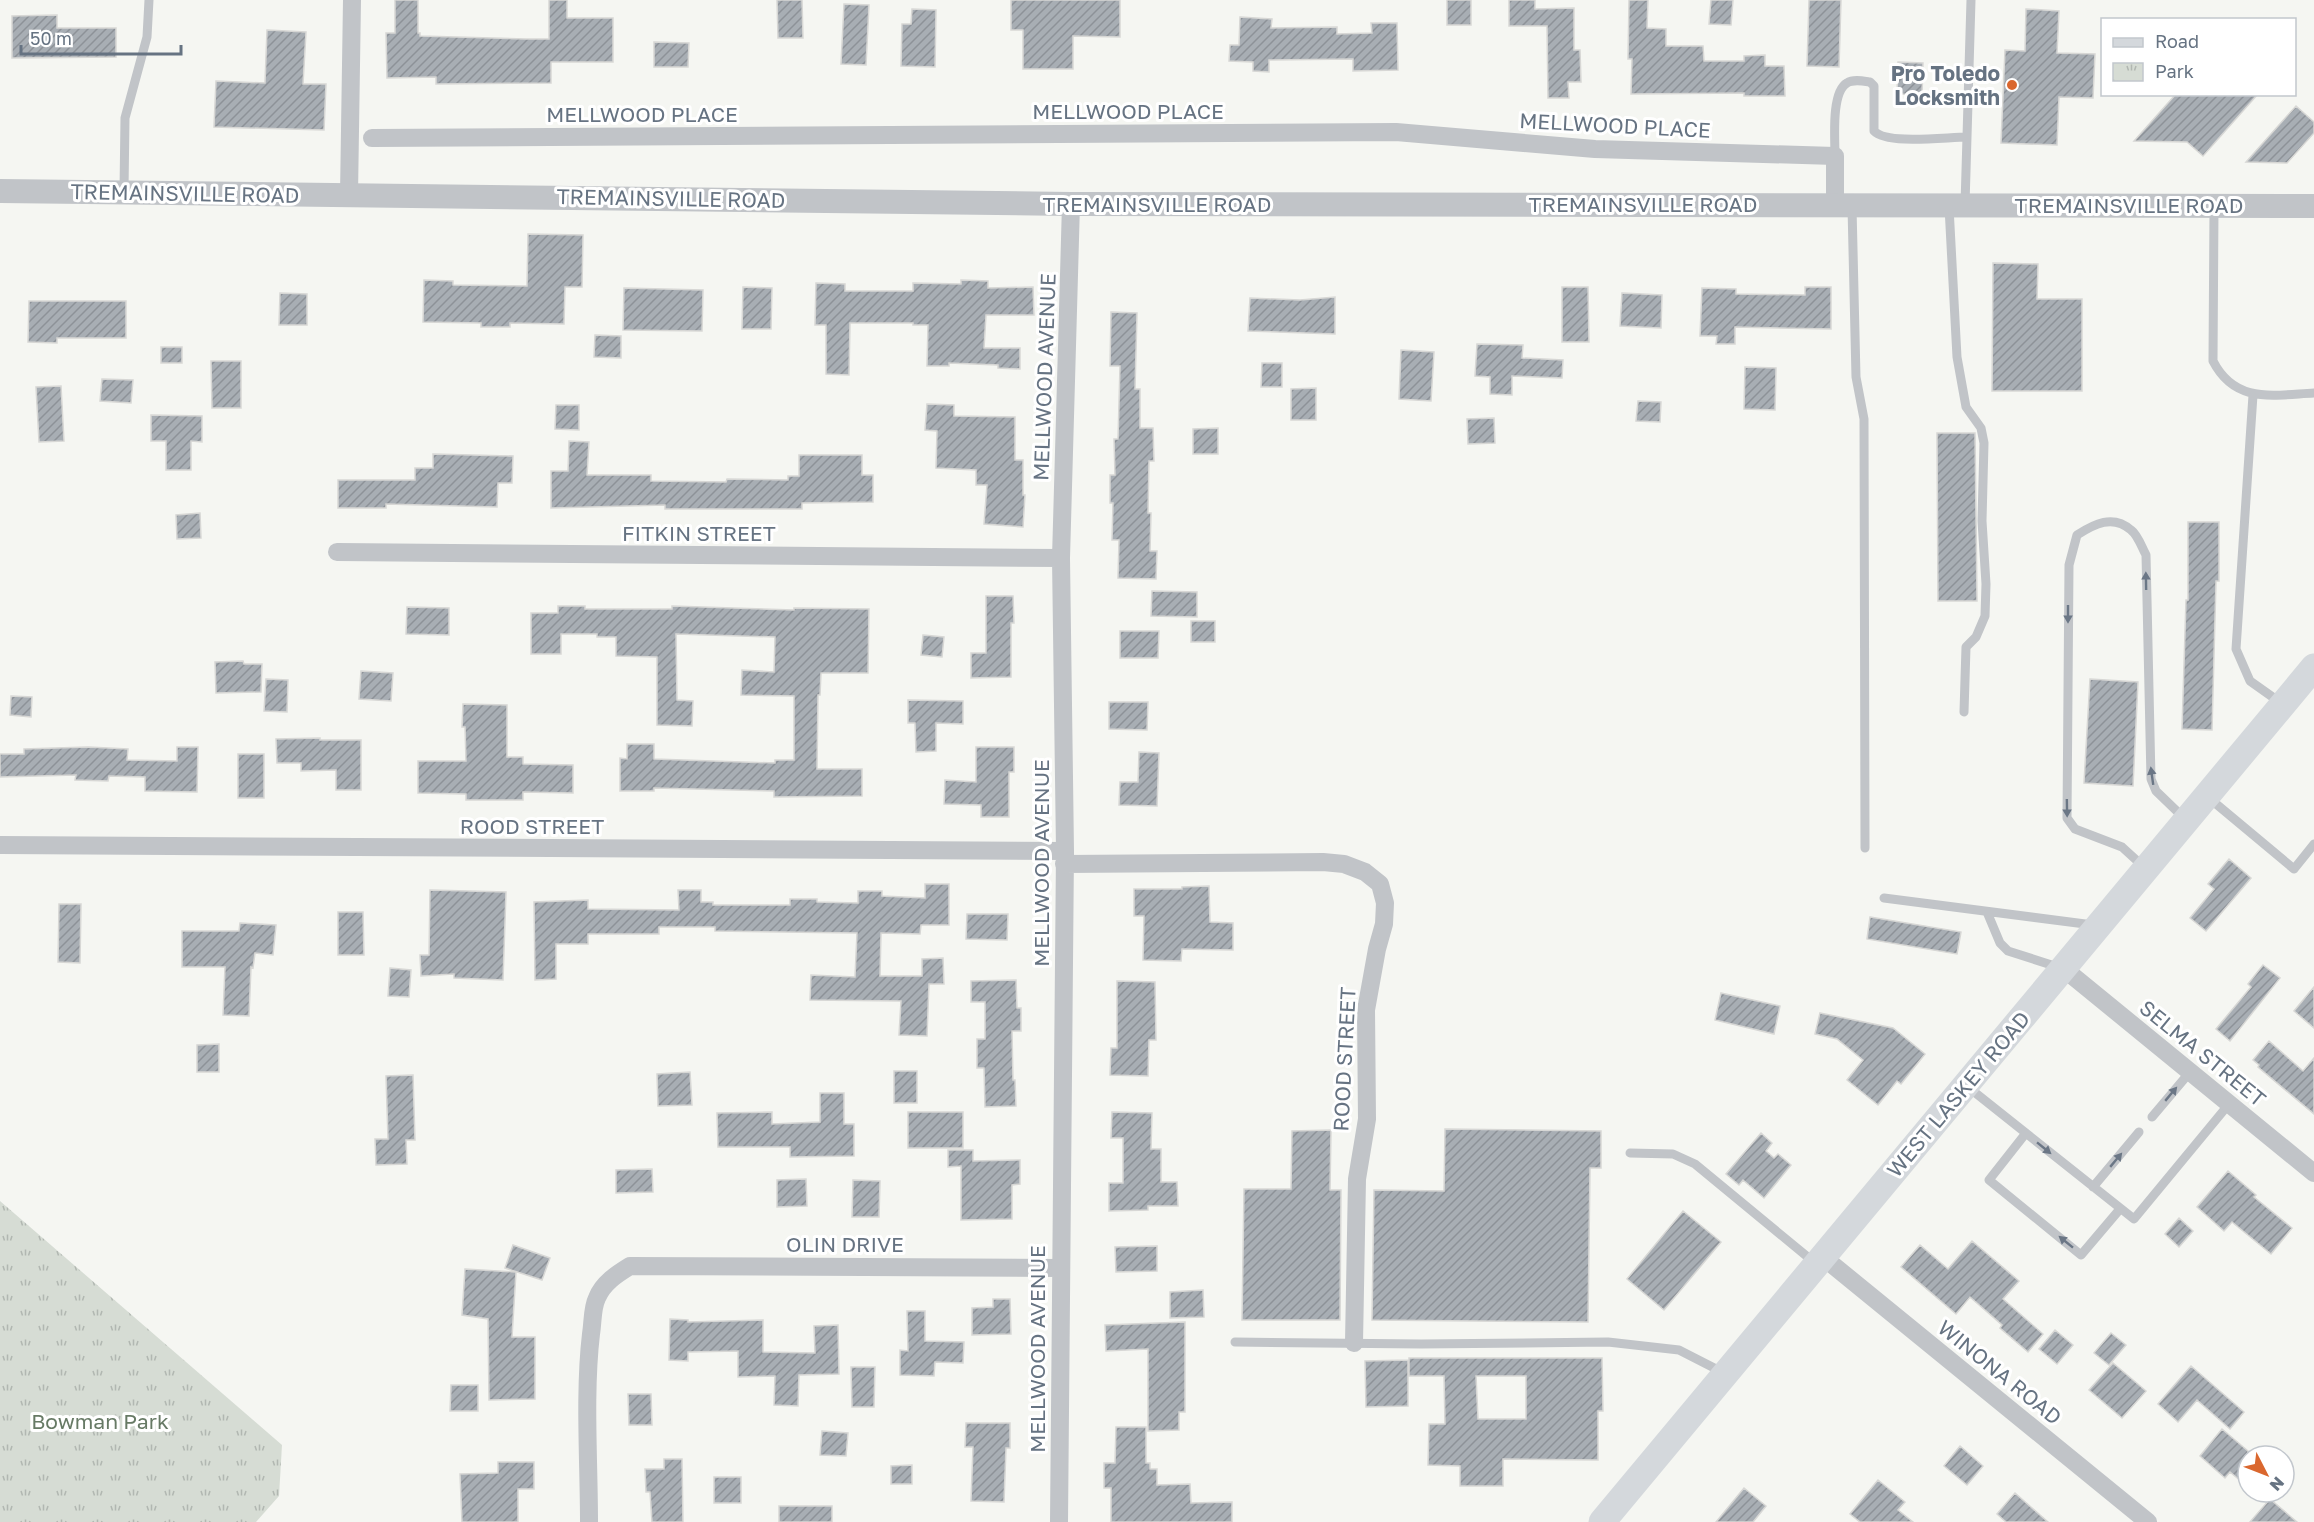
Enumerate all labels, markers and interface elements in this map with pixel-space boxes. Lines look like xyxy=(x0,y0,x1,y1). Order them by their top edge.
scale bar xyxy=(21,18,182,56)
legend xyxy=(2101,18,2296,96)
text: 50 m xyxy=(30,27,72,49)
text: Road xyxy=(2155,30,2199,52)
place label: Pro Toledo Locksmith xyxy=(1891,60,2000,110)
text: Park xyxy=(2155,60,2194,82)
marker: Pro Toledo Locksmith xyxy=(2005,78,2019,92)
street label: MELLWOOD PLACE xyxy=(1032,98,1224,124)
street label: MELLWOOD PLACE xyxy=(546,101,738,127)
street label: MELLWOOD PLACE xyxy=(1519,107,1711,143)
street label: TREMAINSVILLE ROAD xyxy=(70,178,300,208)
street label: TREMAINSVILLE ROAD xyxy=(556,183,786,213)
street label: TREMAINSVILLE ROAD xyxy=(1043,191,1271,217)
street label: TREMAINSVILLE ROAD xyxy=(1529,191,1757,217)
street label: TREMAINSVILLE ROAD xyxy=(2015,192,2243,218)
street label: MELLWOOD AVENUE xyxy=(1027,273,1061,481)
street label: FITKIN STREET xyxy=(622,520,776,546)
one-way arrow xyxy=(2142,571,2151,590)
one-way arrow xyxy=(2063,604,2073,623)
street label: MELLWOOD AVENUE xyxy=(1028,759,1054,967)
one-way arrow xyxy=(2148,766,2157,785)
one-way arrow xyxy=(2062,799,2072,818)
street label: ROOD STREET xyxy=(460,813,604,839)
street label: ROOD STREET xyxy=(1327,986,1361,1132)
street label: SELMA STREET xyxy=(2135,994,2271,1112)
street label: WEST LASKEY ROAD xyxy=(1881,1006,2035,1182)
one-way arrow xyxy=(2164,1087,2177,1102)
one-way arrow xyxy=(2037,1142,2052,1154)
one-way arrow xyxy=(2109,1153,2122,1168)
street label: OLIN DRIVE xyxy=(786,1231,904,1257)
one-way arrow xyxy=(2058,1236,2074,1249)
street label: MELLWOOD AVENUE xyxy=(1024,1245,1050,1453)
street label: WINONA ROAD xyxy=(1933,1314,2067,1430)
park label: Bowman Park xyxy=(31,1408,169,1434)
north arrow xyxy=(2236,1444,2296,1504)
text: N xyxy=(2266,1473,2289,1495)

